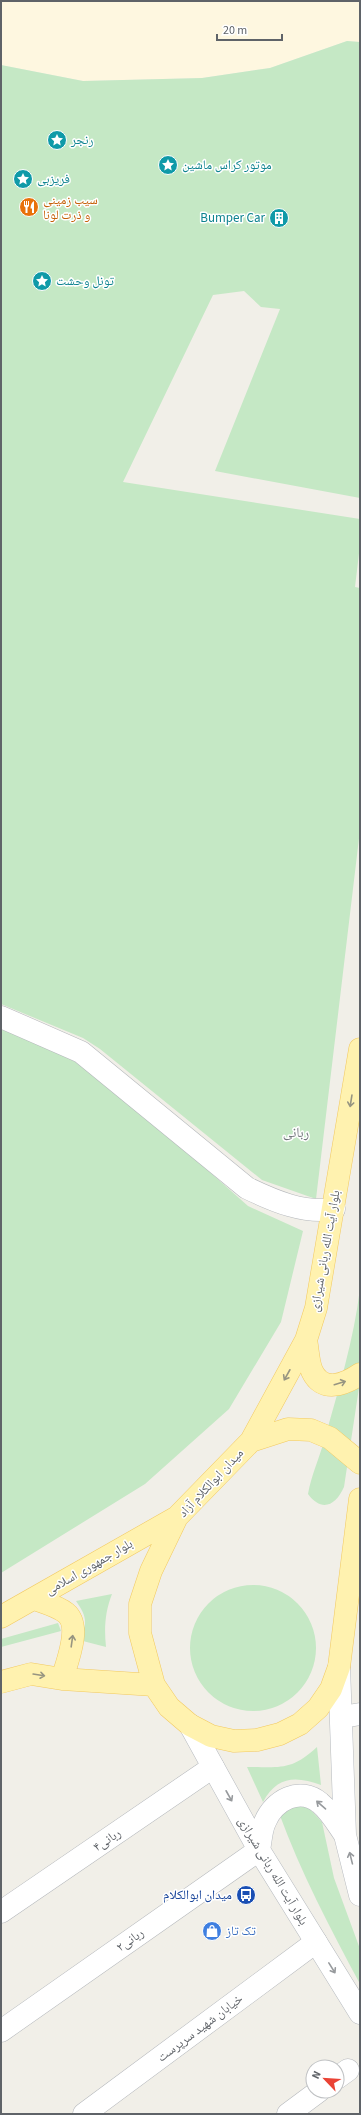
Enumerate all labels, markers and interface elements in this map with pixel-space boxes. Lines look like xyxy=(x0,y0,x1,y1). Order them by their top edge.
scale bar xyxy=(217,16,282,42)
text: 20 m xyxy=(223,22,247,39)
place icon: رنجر xyxy=(46,129,68,151)
place label: رنجر xyxy=(70,131,94,149)
place icon: موتور کراس ماشین xyxy=(157,154,179,176)
place label: موتور کراس ماشین xyxy=(182,156,272,174)
place icon: فریزبی xyxy=(12,168,34,190)
place label: فریزبی xyxy=(37,170,70,188)
place label: سیب زمینی و ذرت لونا xyxy=(43,191,98,224)
restaurant icon: سیب زمینی و ذرت لونا xyxy=(18,196,40,218)
building icon: Bumper Car xyxy=(268,207,290,229)
place label: Bumper Car xyxy=(200,209,265,227)
place icon: تونل وحشت xyxy=(31,270,53,292)
place label: تونل وحشت xyxy=(56,272,114,290)
one-way arrow xyxy=(347,1094,355,1107)
district label: ربانی xyxy=(283,1123,309,1143)
street label: بلوار آیت الله ربانی شیرازی xyxy=(305,1189,345,1313)
one-way arrow xyxy=(282,1369,290,1381)
one-way arrow xyxy=(334,1379,347,1386)
street label: میدان ابوالکلام آزاد xyxy=(174,1445,248,1521)
street label: بلوار جمهوری اسلامی xyxy=(42,1535,136,1599)
one-way arrow xyxy=(68,1635,76,1648)
one-way arrow xyxy=(32,1671,45,1679)
one-way arrow xyxy=(226,1790,234,1802)
one-way arrow xyxy=(316,1800,326,1809)
street label: بلوار آیت الله ربانی شیرازی xyxy=(233,1813,313,1929)
street label: ربانی۴ xyxy=(89,1824,125,1856)
one-way arrow xyxy=(346,1851,354,1864)
bus stop icon: میدان ابوالکلام xyxy=(235,1884,257,1906)
place label: میدان ابوالکلام xyxy=(163,1886,232,1904)
shop icon: تک تاز xyxy=(201,1920,223,1942)
place label: تک تاز xyxy=(225,1922,256,1940)
street label: ربانی۲ xyxy=(112,1924,148,1956)
one-way arrow xyxy=(328,1962,336,1973)
street label: خیابان شهید سرپرست xyxy=(153,1990,247,2066)
north arrow xyxy=(305,2059,345,2099)
text: N xyxy=(308,2068,325,2081)

